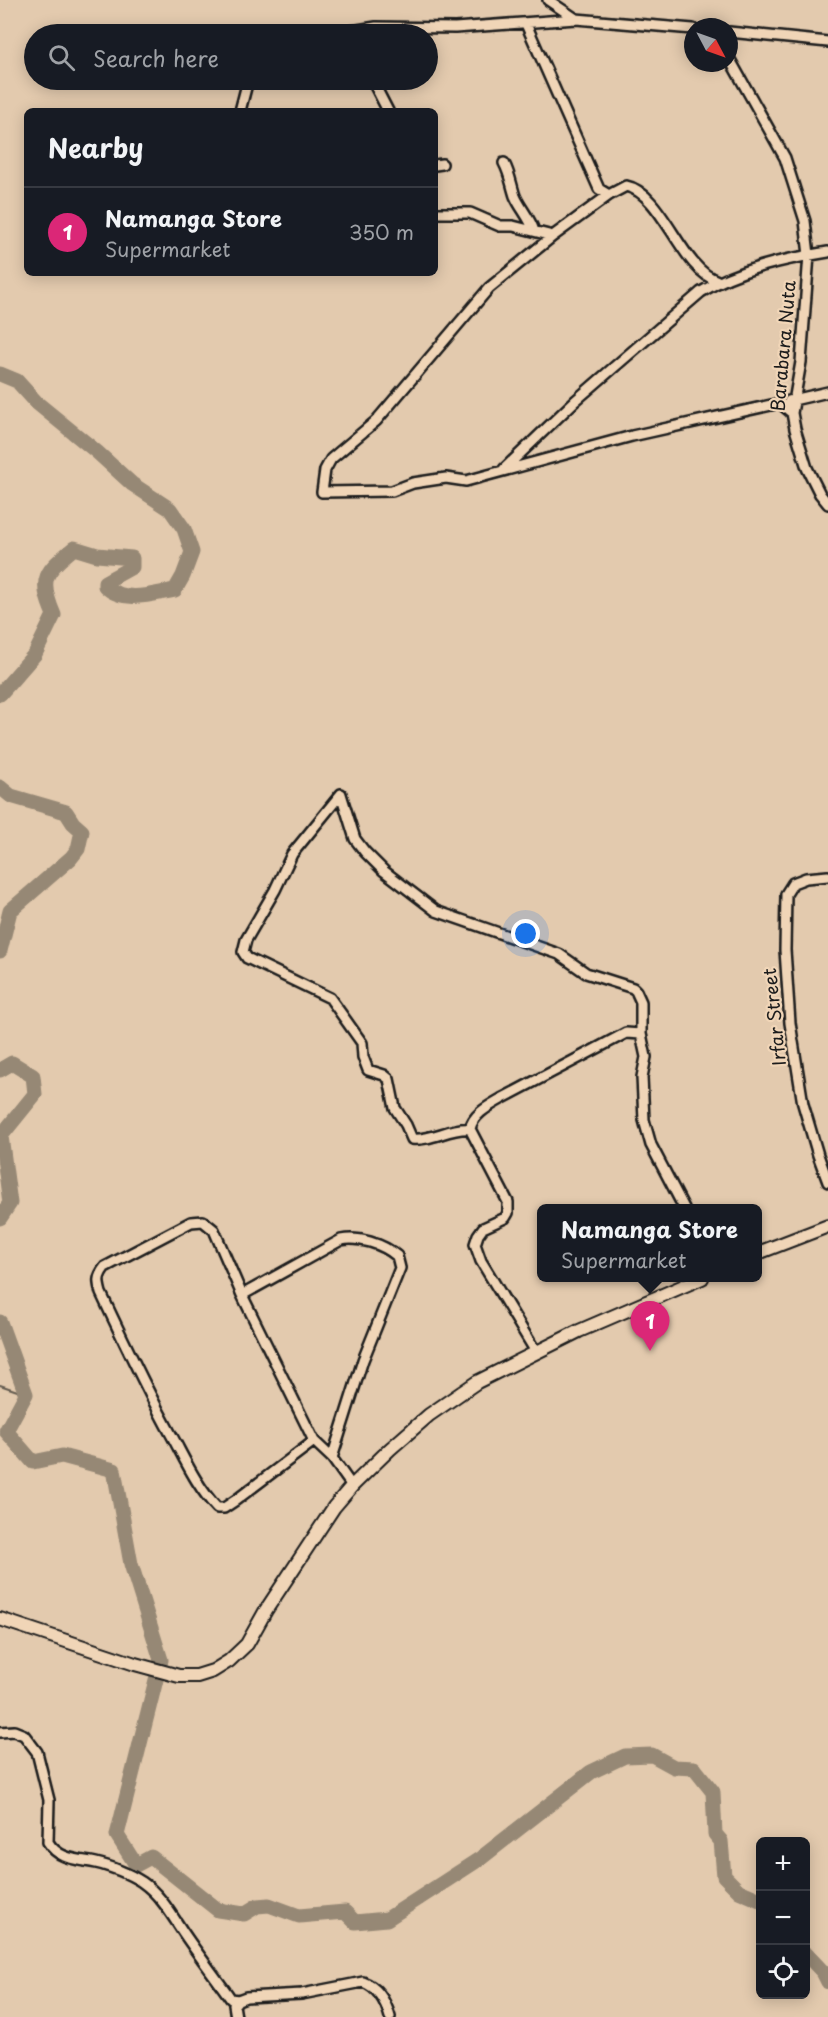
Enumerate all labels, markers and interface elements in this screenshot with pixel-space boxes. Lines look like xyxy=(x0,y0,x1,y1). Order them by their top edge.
north arrow xyxy=(684,18,738,72)
search box xyxy=(24,24,438,90)
icon: search xyxy=(45,41,78,74)
text: Search here xyxy=(93,41,219,74)
text: Nearby xyxy=(48,128,143,167)
text: Namanga Store xyxy=(105,201,282,234)
text: 1 xyxy=(63,217,72,247)
text: 350 m xyxy=(349,217,414,247)
text: Supermarket xyxy=(105,234,231,264)
street label: Barabara Nuta xyxy=(763,278,802,413)
your location xyxy=(511,919,540,948)
street label: Irfar Street xyxy=(755,967,792,1068)
popup xyxy=(537,1204,762,1282)
text: Namanga Store xyxy=(561,1212,738,1245)
text: Supermarket xyxy=(561,1245,687,1275)
pin: 1 xyxy=(630,1302,670,1351)
map controls xyxy=(756,1837,810,1999)
button: + xyxy=(756,1837,810,1891)
button: − xyxy=(756,1891,810,1945)
button: locate xyxy=(756,1945,810,1999)

